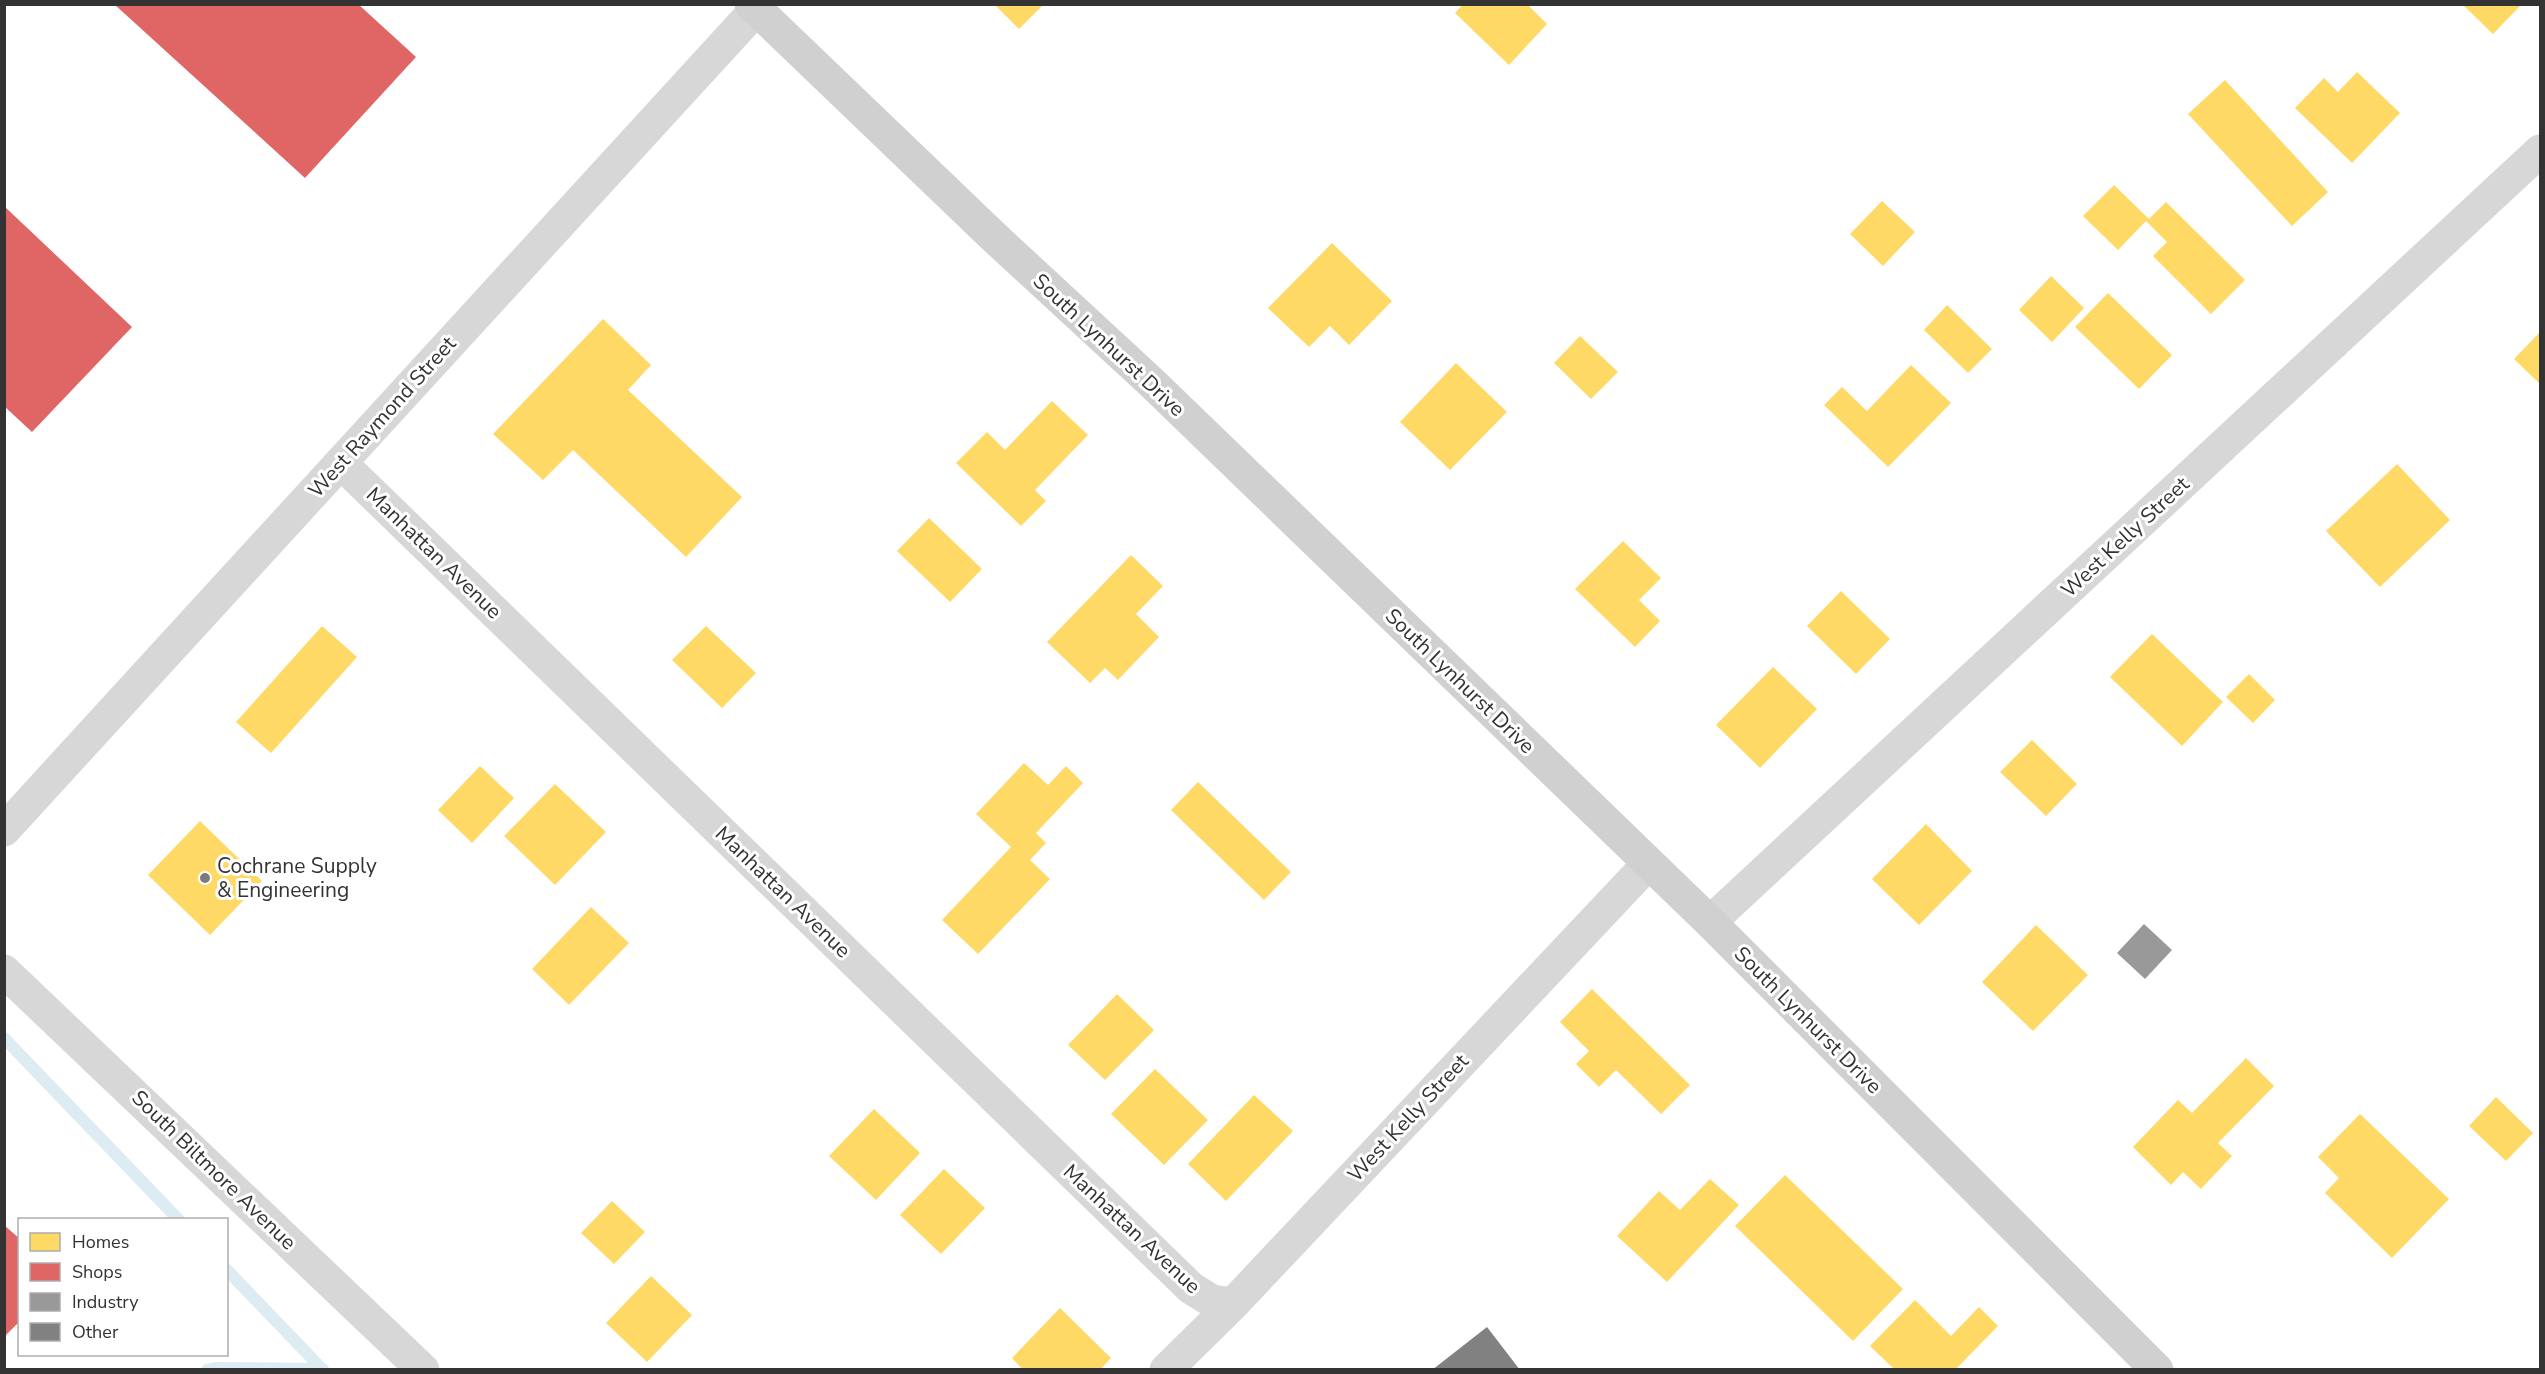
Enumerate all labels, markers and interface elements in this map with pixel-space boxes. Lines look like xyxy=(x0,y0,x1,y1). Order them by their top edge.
street label: South Lynhurst Drive xyxy=(1027,267,1191,423)
street label: West Raymond Street xyxy=(302,330,462,504)
street label: West Kelly Street xyxy=(2055,470,2196,604)
street label: Manhattan Avenue xyxy=(360,481,508,625)
street label: South Lynhurst Drive xyxy=(1379,602,1541,760)
street label: Manhattan Avenue xyxy=(709,820,857,964)
place label: Cochrane Supply & Engineering xyxy=(217,852,377,904)
marker: Cochrane Supply & Engineering xyxy=(198,871,212,885)
street label: South Lynhurst Drive xyxy=(1728,940,1888,1100)
street label: West Kelly Street xyxy=(1341,1047,1475,1188)
street label: South Biltmore Avenue xyxy=(126,1084,302,1256)
street label: Manhattan Avenue xyxy=(1057,1158,1207,1300)
legend xyxy=(18,1218,228,1356)
text: Homes xyxy=(72,1230,129,1254)
text: Shops xyxy=(72,1260,122,1284)
text: Industry xyxy=(72,1290,139,1314)
text: Other xyxy=(72,1320,119,1344)

